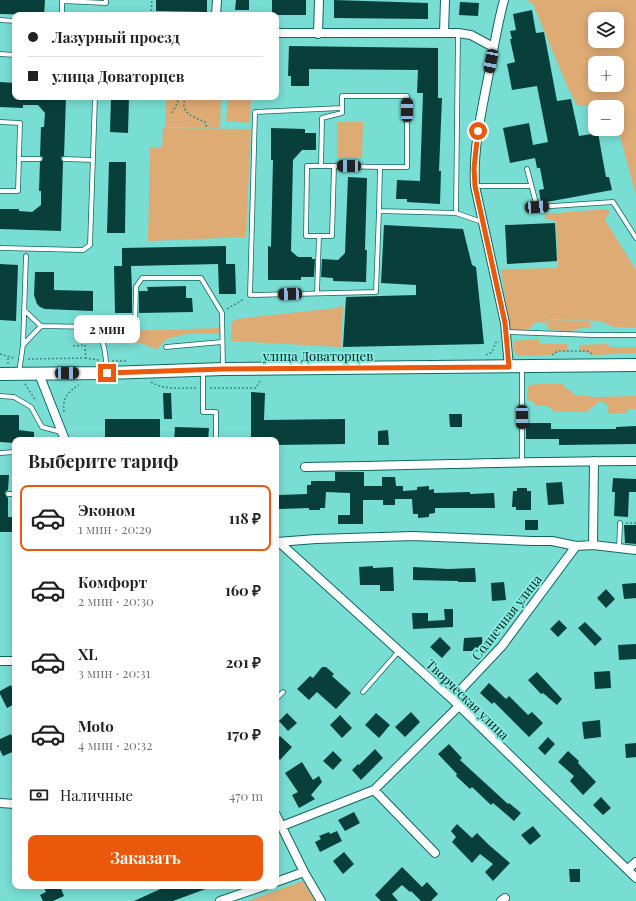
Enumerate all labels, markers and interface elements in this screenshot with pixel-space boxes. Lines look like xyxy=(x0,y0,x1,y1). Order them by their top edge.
map controls xyxy=(588,12,624,136)
button: layers xyxy=(588,12,624,48)
text: Лазурный проезд xyxy=(52,27,180,47)
car xyxy=(483,48,499,74)
button: + xyxy=(588,56,624,92)
text: улица Доваторцев xyxy=(52,66,184,86)
car xyxy=(401,98,413,122)
button: − xyxy=(588,100,624,136)
route start xyxy=(469,122,487,140)
car xyxy=(337,160,361,172)
car xyxy=(525,200,549,214)
car xyxy=(278,288,302,300)
callout: 2 мин xyxy=(74,315,140,343)
text: 2 мин xyxy=(89,320,125,337)
street label: улица Доваторцев xyxy=(262,347,373,364)
route end xyxy=(98,364,116,382)
car xyxy=(55,367,79,379)
car xyxy=(516,405,528,429)
text: Выберите тариф xyxy=(28,449,178,473)
icon: car xyxy=(30,500,66,536)
text: Эконом xyxy=(78,500,135,520)
text: 118 ₽ xyxy=(229,508,261,528)
text: 1 мин · 20:29 xyxy=(78,520,152,537)
street label: Солнечная улица xyxy=(467,570,545,663)
icon: car xyxy=(30,572,66,608)
text: Комфорт xyxy=(78,572,147,592)
text: 160 ₽ xyxy=(225,580,261,600)
text: 2 мин · 20:30 xyxy=(78,592,154,609)
icon: car xyxy=(30,644,66,680)
text: XL xyxy=(78,644,98,664)
text: 201 ₽ xyxy=(226,652,261,672)
street label: Творческая улица xyxy=(423,655,513,743)
text: 3 мин · 20:31 xyxy=(78,664,150,681)
icon: car xyxy=(30,716,66,752)
text: Moto xyxy=(78,716,114,736)
text: 170 ₽ xyxy=(227,724,261,744)
text: 4 мин · 20:32 xyxy=(78,736,152,753)
icon: cash xyxy=(28,784,50,806)
text: Наличные xyxy=(60,785,133,805)
text: 470 m xyxy=(229,787,263,804)
button: Заказать xyxy=(28,835,263,881)

